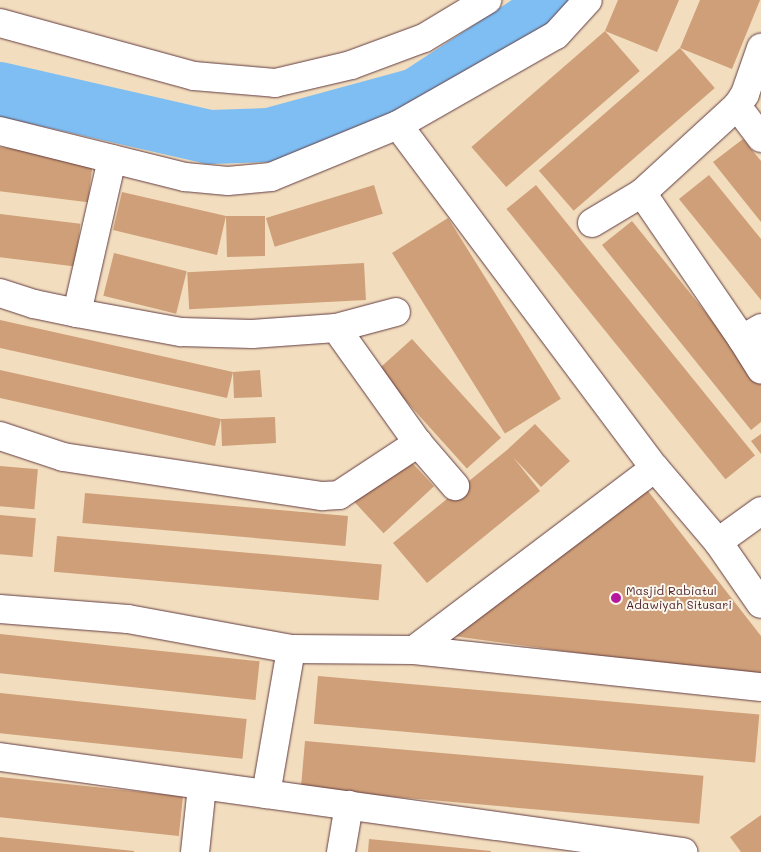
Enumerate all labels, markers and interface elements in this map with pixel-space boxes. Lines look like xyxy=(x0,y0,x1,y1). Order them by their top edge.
place label: Masjid Rabiatul Adawiyah Situsari xyxy=(626,584,732,612)
marker: Masjid Rabiatul Adawiyah Situsari xyxy=(610,592,622,604)

